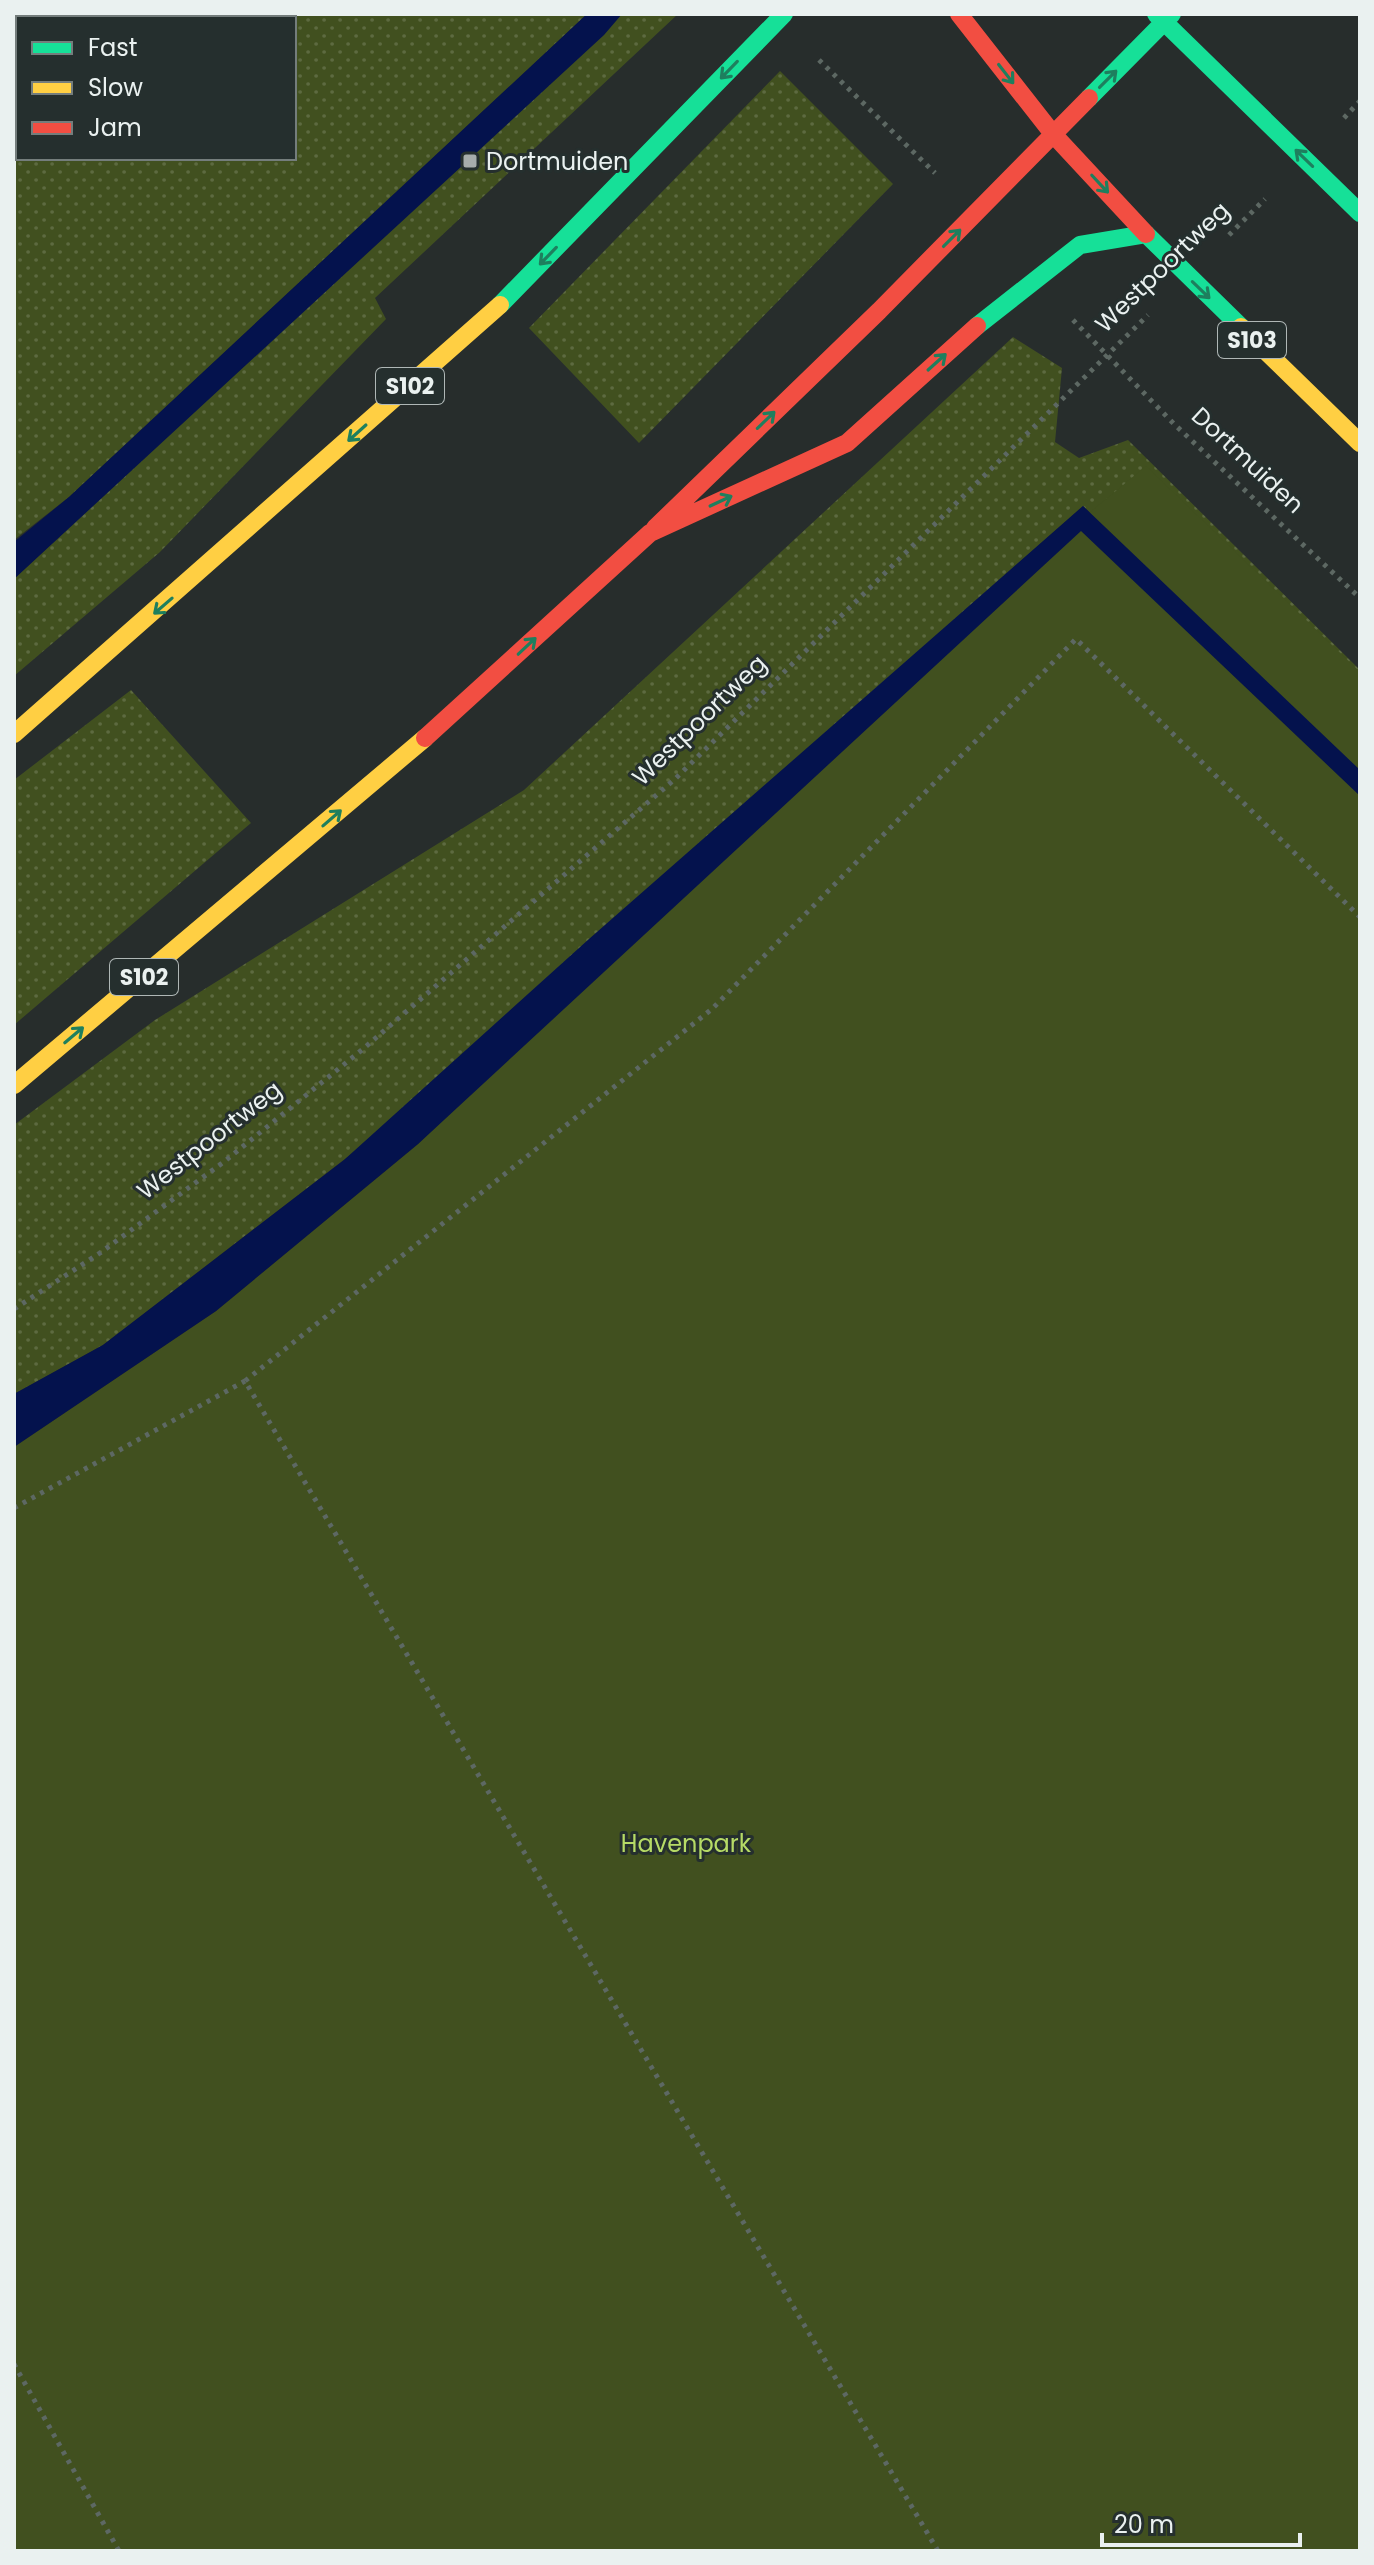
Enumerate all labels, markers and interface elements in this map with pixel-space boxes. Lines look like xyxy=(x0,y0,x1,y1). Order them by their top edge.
legend xyxy=(16,16,296,160)
text: Fast xyxy=(88,31,138,64)
one-way arrow xyxy=(720,60,739,79)
one-way arrow xyxy=(998,63,1015,84)
one-way arrow xyxy=(1098,70,1117,89)
text: Slow xyxy=(88,71,143,104)
text: Jam xyxy=(88,111,142,144)
place label: Dortmuiden xyxy=(486,145,628,178)
one-way arrow xyxy=(1294,149,1314,168)
marker: Dortmuiden xyxy=(461,152,479,170)
one-way arrow xyxy=(1090,174,1109,194)
street label: Westpoortweg xyxy=(1088,194,1236,340)
one-way arrow xyxy=(942,229,961,248)
one-way arrow xyxy=(538,246,557,266)
one-way arrow xyxy=(1191,281,1211,300)
road number: S103 xyxy=(1218,322,1286,358)
one-way arrow xyxy=(926,353,946,371)
road number: S102 xyxy=(376,368,444,404)
street label: Dortmuiden xyxy=(1185,399,1311,521)
one-way arrow xyxy=(756,411,776,430)
one-way arrow xyxy=(348,424,368,442)
one-way arrow xyxy=(708,492,732,507)
one-way arrow xyxy=(153,596,174,614)
one-way arrow xyxy=(517,638,537,656)
street label: Westpoortweg xyxy=(625,647,773,793)
one-way arrow xyxy=(322,809,342,827)
road number: S102 xyxy=(110,959,178,995)
one-way arrow xyxy=(63,1026,84,1044)
street label: Westpoortweg xyxy=(130,1073,288,1207)
park label: Havenpark xyxy=(621,1827,752,1860)
scale bar xyxy=(1102,2497,1300,2547)
text: 20 m xyxy=(1114,2508,1174,2541)

